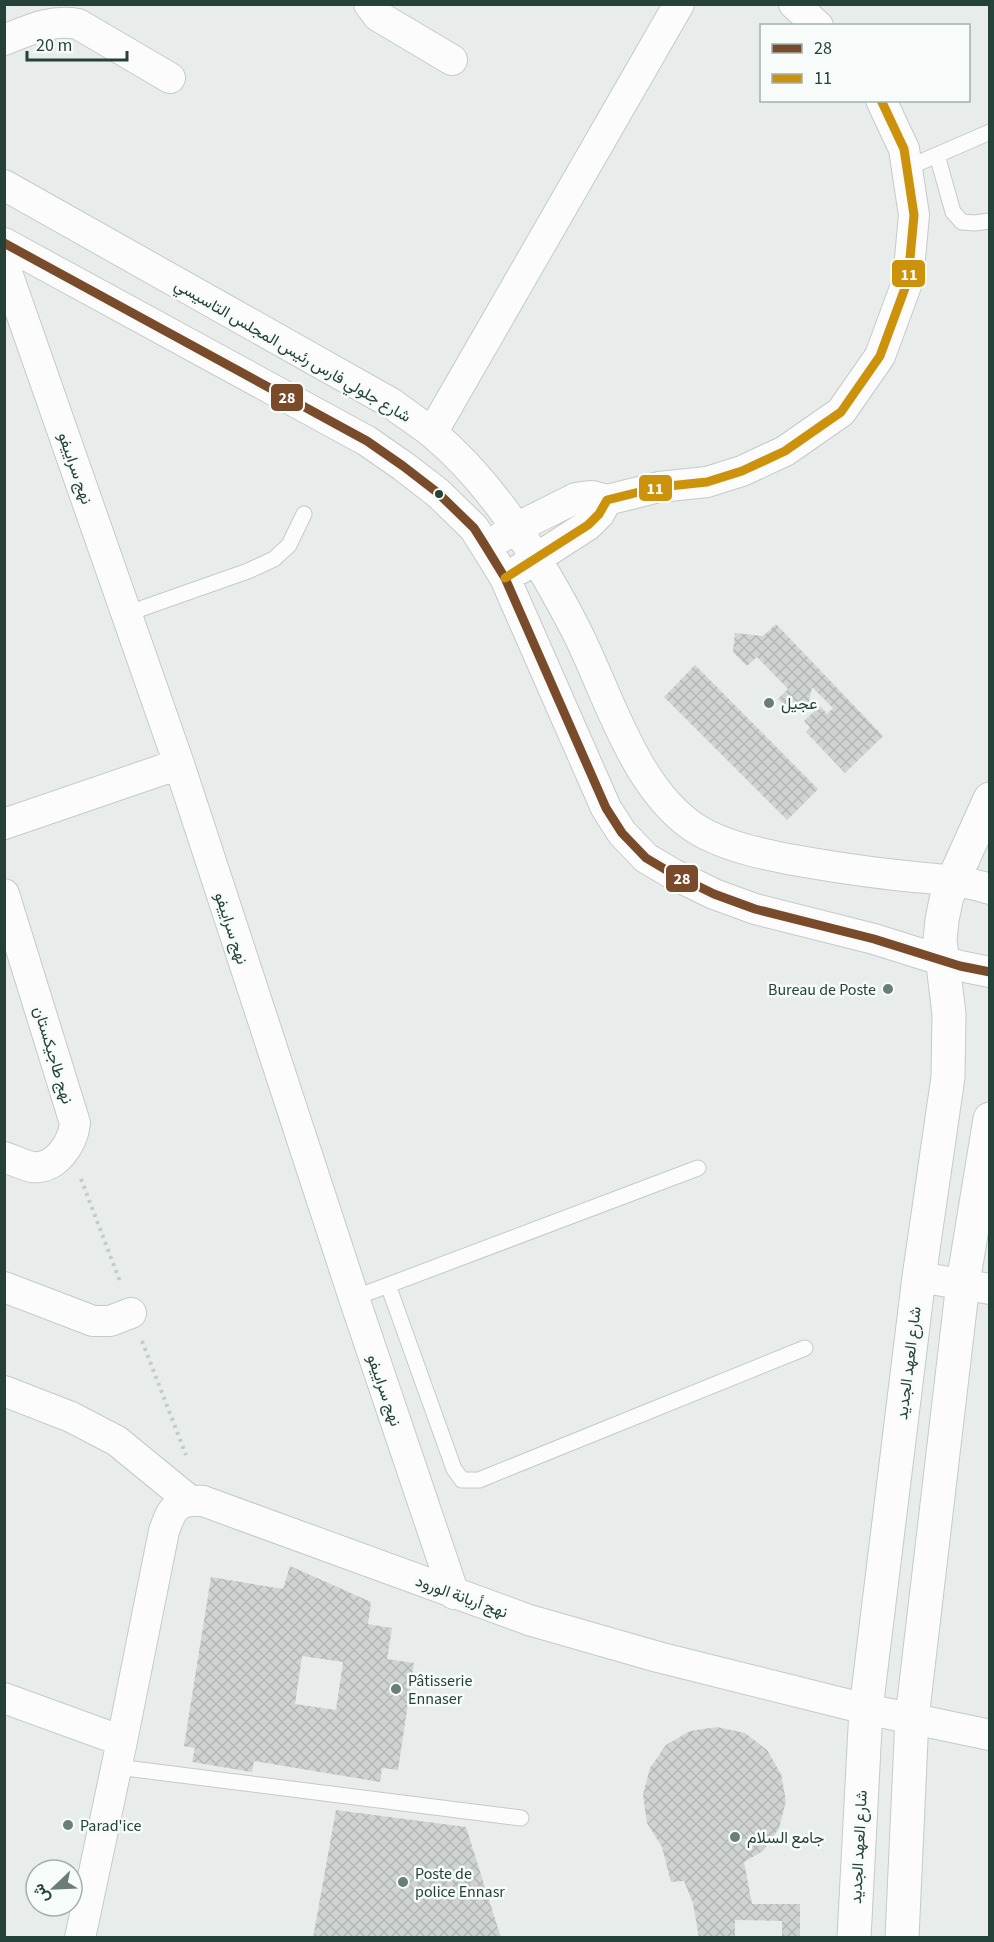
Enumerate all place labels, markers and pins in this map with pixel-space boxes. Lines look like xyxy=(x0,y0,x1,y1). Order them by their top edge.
unlabelled marker xyxy=(433,488,445,500)
place label: عجيل xyxy=(781,693,817,715)
marker: عجيل xyxy=(762,696,776,710)
place label: Bureau de Poste xyxy=(768,979,876,1001)
marker: Bureau de Poste xyxy=(881,982,895,996)
place label: Pâtisserie Ennaser xyxy=(408,1670,472,1710)
marker: Pâtisserie Ennaser xyxy=(389,1682,403,1696)
place label: Parad'ice xyxy=(80,1815,141,1837)
marker: Parad'ice xyxy=(61,1818,75,1832)
place label: جامع السلام xyxy=(747,1827,825,1849)
marker: جامع السلام xyxy=(728,1830,742,1844)
place label: Poste de police Ennasr xyxy=(415,1863,505,1903)
marker: Poste de police Ennasr xyxy=(396,1875,410,1889)

